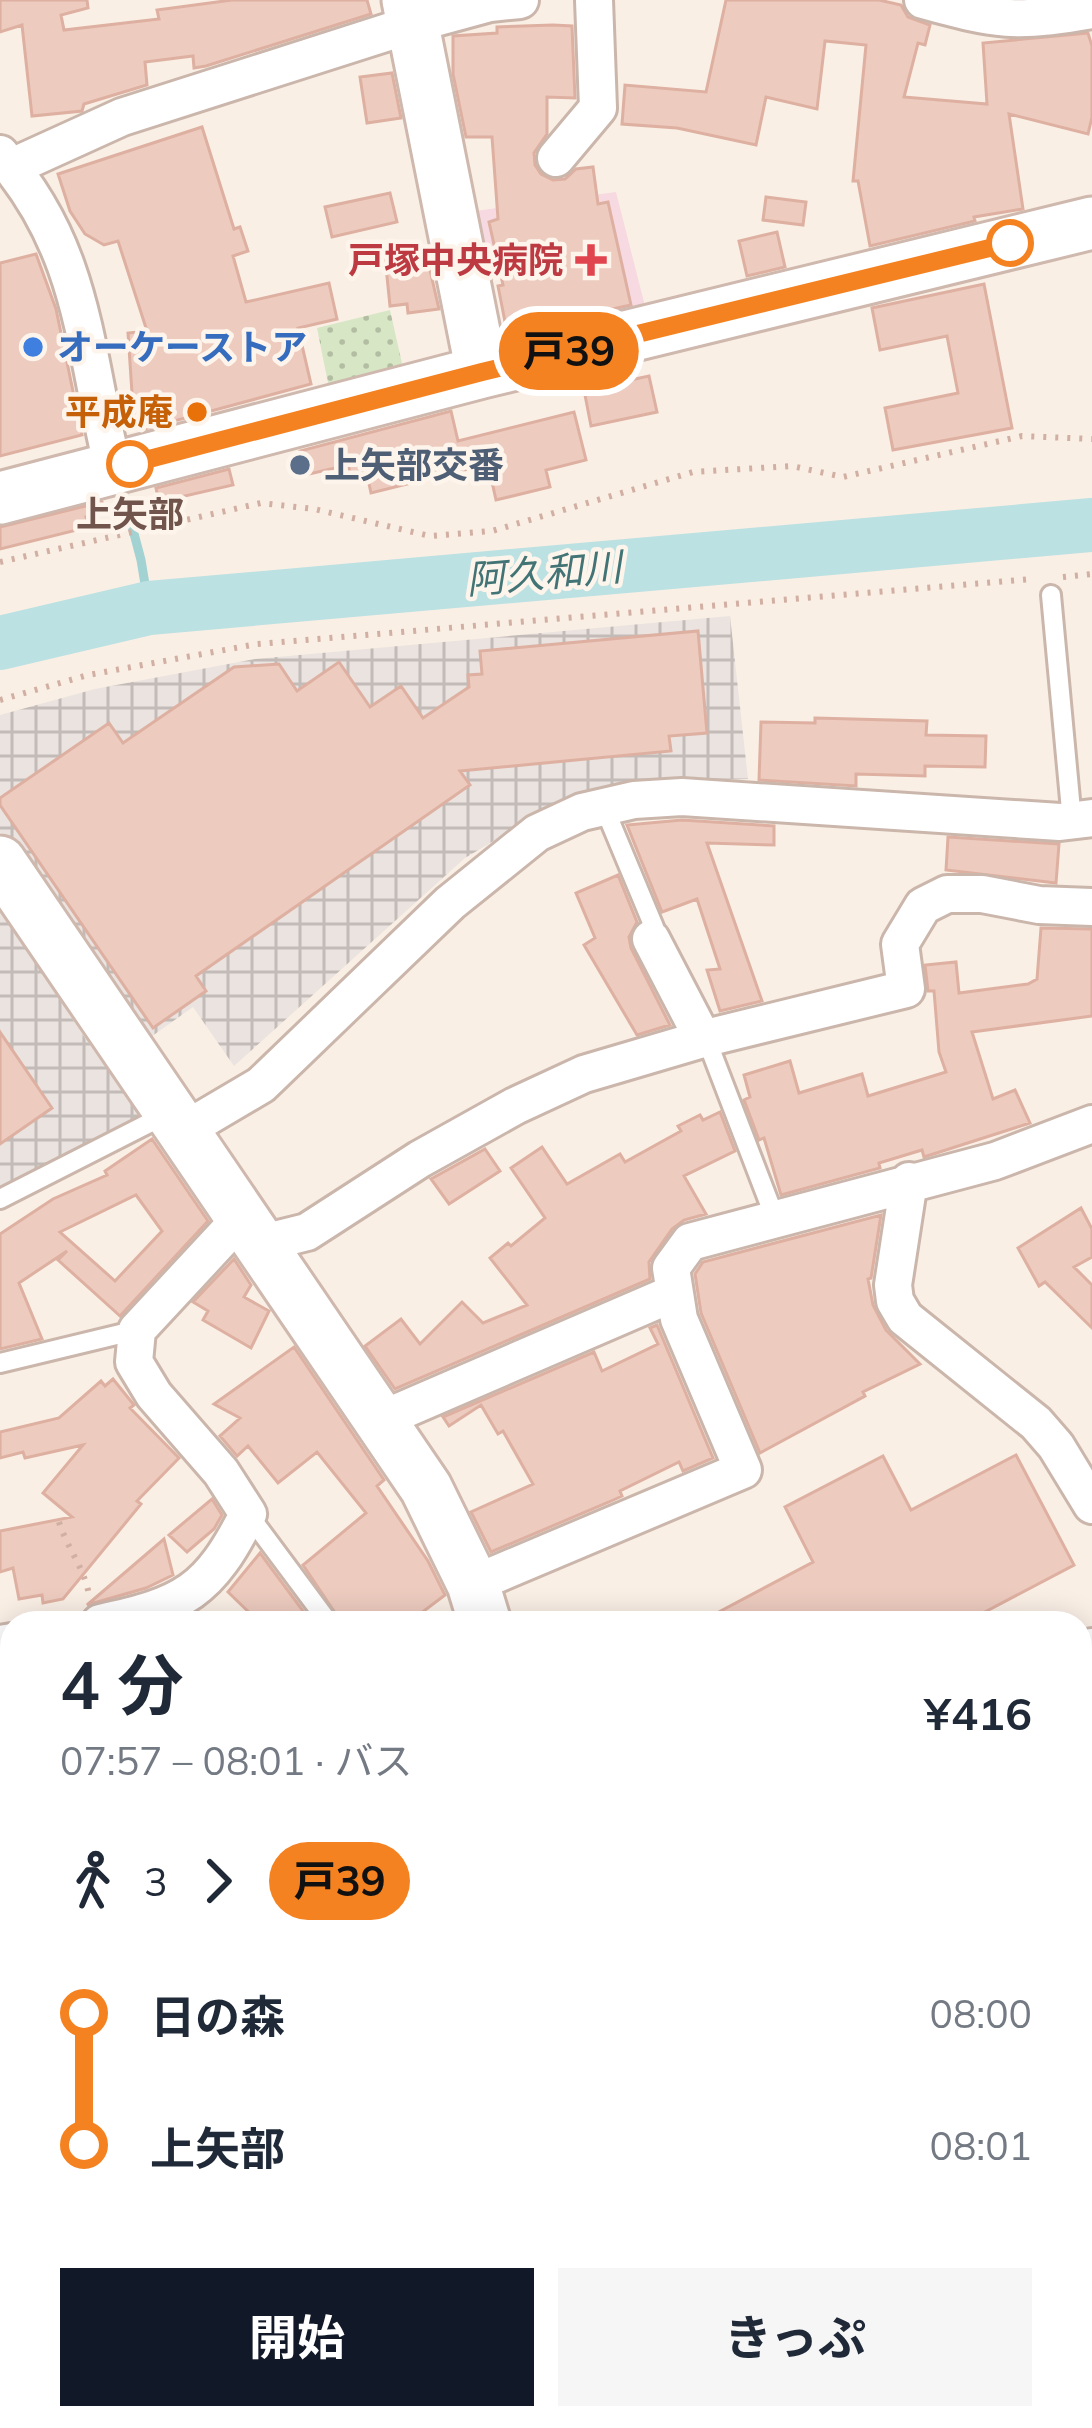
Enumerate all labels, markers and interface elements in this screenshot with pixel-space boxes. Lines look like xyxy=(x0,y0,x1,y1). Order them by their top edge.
unlabelled marker xyxy=(988,221,1032,265)
place label: 戸塚中央病院 xyxy=(348,237,564,282)
marker: 戸塚中央病院 xyxy=(575,244,607,276)
line badge: 戸39 xyxy=(500,312,638,390)
place label: オーケーストア xyxy=(57,324,307,369)
text: 戸39 xyxy=(523,324,615,377)
marker: オーケーストア xyxy=(20,334,46,360)
place label: 平成庵 xyxy=(65,389,173,434)
marker: 平成庵 xyxy=(184,399,210,425)
marker: 上矢部 xyxy=(108,442,152,486)
place label: 上矢部交番 xyxy=(324,442,504,487)
marker: 上矢部交番 xyxy=(287,452,313,478)
place label: 上矢部 xyxy=(76,491,184,536)
water label: 阿久和川 xyxy=(464,541,628,604)
text: 4 分 xyxy=(60,1643,184,1726)
text: ¥416 xyxy=(924,1685,1032,1741)
text: 07:57 – 08:01 · バス xyxy=(60,1736,412,1785)
icon: walk xyxy=(60,1848,126,1914)
icon: forward xyxy=(185,1848,251,1914)
text: 戸39 xyxy=(293,1854,386,1907)
text: 3 xyxy=(144,1857,167,1906)
text: 日の森 xyxy=(150,1988,285,2044)
text: 08:00 xyxy=(930,1989,1032,2038)
text: 上矢部 xyxy=(150,2120,285,2176)
text: 08:01 xyxy=(930,2121,1032,2170)
button: 開始 xyxy=(60,2268,534,2406)
button: きっぷ xyxy=(558,2268,1032,2406)

